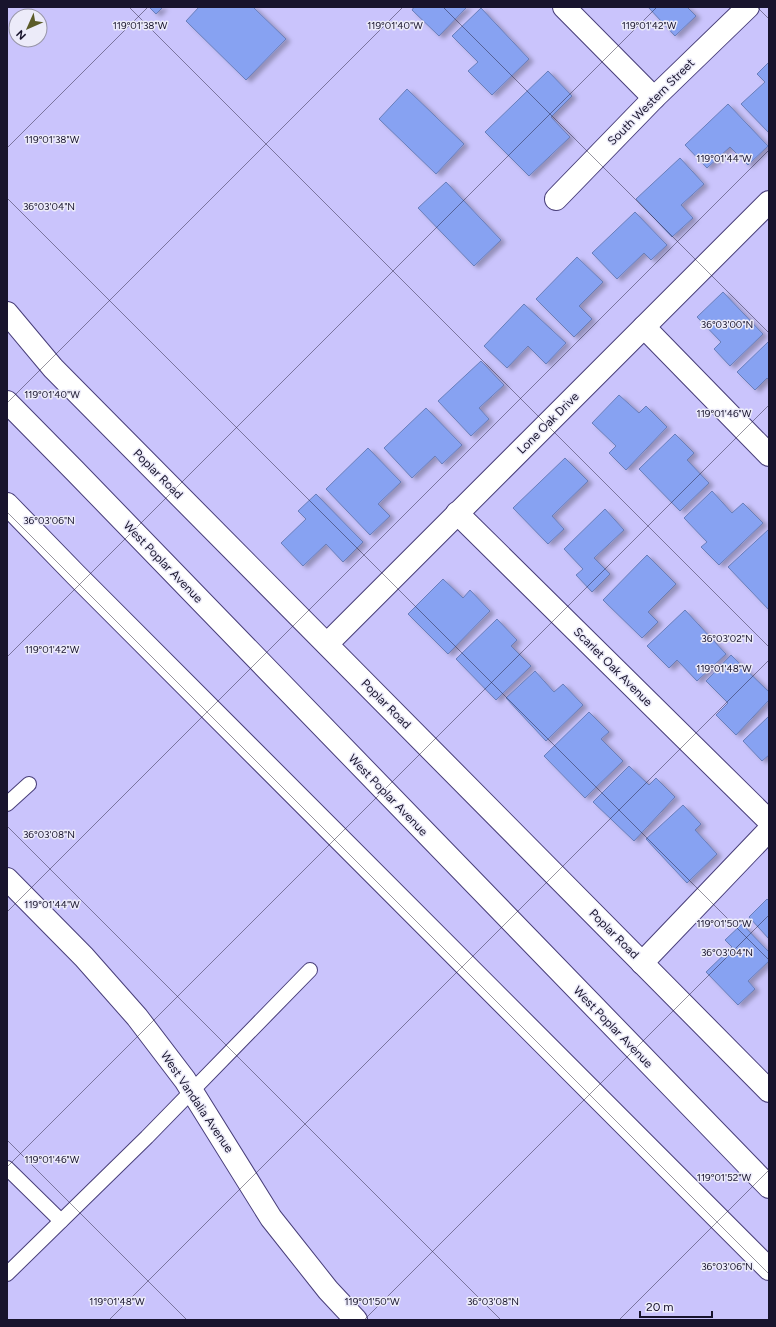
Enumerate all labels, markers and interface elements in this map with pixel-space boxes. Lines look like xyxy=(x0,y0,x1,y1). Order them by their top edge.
north arrow xyxy=(8,8,48,48)
text: 119°01'38"W xyxy=(113,19,168,32)
text: 119°01'40"W xyxy=(367,19,423,32)
text: 119°01'42"W xyxy=(622,19,677,32)
text: N xyxy=(14,27,29,42)
street label: South Western Street xyxy=(605,55,698,148)
text: 119°01'38"W xyxy=(25,133,80,146)
text: 119°01'44"W xyxy=(696,152,752,165)
text: 36°03'04"N xyxy=(23,200,75,213)
text: 36°03'00"N xyxy=(701,318,753,331)
text: 119°01'40"W xyxy=(24,388,80,401)
street label: Lone Oak Drive xyxy=(514,389,582,457)
text: 119°01'46"W xyxy=(697,407,752,420)
street label: Poplar Road xyxy=(130,446,186,502)
text: 36°03'06"N xyxy=(23,514,75,527)
street label: West Poplar Avenue xyxy=(120,518,206,606)
street label: Scarlet Oak Avenue xyxy=(571,625,656,710)
text: 36°03'02"N xyxy=(701,632,753,645)
text: 119°01'42"W xyxy=(25,643,80,656)
text: 119°01'48"W xyxy=(696,662,752,675)
street label: Poplar Road xyxy=(358,676,414,732)
street label: West Poplar Avenue xyxy=(345,751,431,839)
text: 36°03'08"N xyxy=(23,828,75,841)
text: 119°01'44"W xyxy=(24,898,80,911)
street label: Poplar Road xyxy=(586,906,642,962)
text: 119°01'50"W xyxy=(696,917,752,930)
text: 36°03'04"N xyxy=(701,946,753,959)
street label: West Poplar Avenue xyxy=(570,983,656,1071)
street label: West Vandalia Avenue xyxy=(158,1049,236,1156)
text: 119°01'46"W xyxy=(25,1153,80,1166)
text: 119°01'52"W xyxy=(697,1171,752,1184)
text: 36°03'06"N xyxy=(701,1260,753,1273)
scale bar xyxy=(640,1293,712,1319)
text: 119°01'48"W xyxy=(89,1295,145,1308)
text: 119°01'50"W xyxy=(344,1295,400,1308)
text: 36°03'08"N xyxy=(467,1295,519,1308)
text: 20 m xyxy=(646,1300,674,1314)

